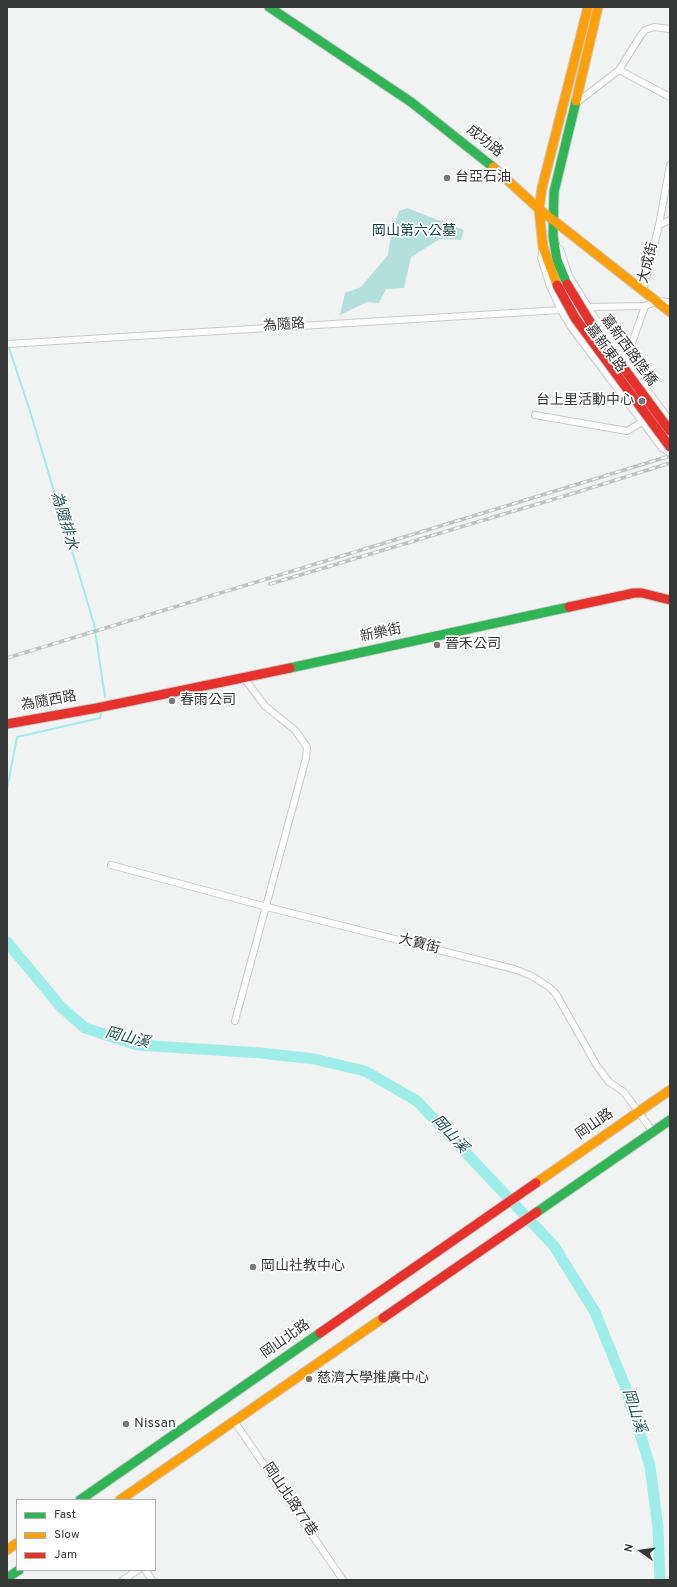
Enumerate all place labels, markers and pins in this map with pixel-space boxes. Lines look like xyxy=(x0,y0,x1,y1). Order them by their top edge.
place label: 台亞石油 xyxy=(455,170,511,186)
marker: 台亞石油 xyxy=(442,173,452,183)
place label: 台上里活動中心 xyxy=(536,393,634,409)
marker: 台上里活動中心 xyxy=(637,396,647,406)
place label: 晉禾公司 xyxy=(445,637,501,653)
marker: 晉禾公司 xyxy=(432,640,442,650)
place label: 春雨公司 xyxy=(180,693,236,709)
marker: 春雨公司 xyxy=(167,696,177,706)
place label: 岡山社教中心 xyxy=(261,1259,345,1275)
marker: 岡山社教中心 xyxy=(248,1262,258,1272)
place label: 慈濟大學推廣中心 xyxy=(317,1371,429,1387)
marker: 慈濟大學推廣中心 xyxy=(304,1374,314,1384)
place label: Nissan xyxy=(134,1416,176,1432)
marker: Nissan xyxy=(121,1419,131,1429)

